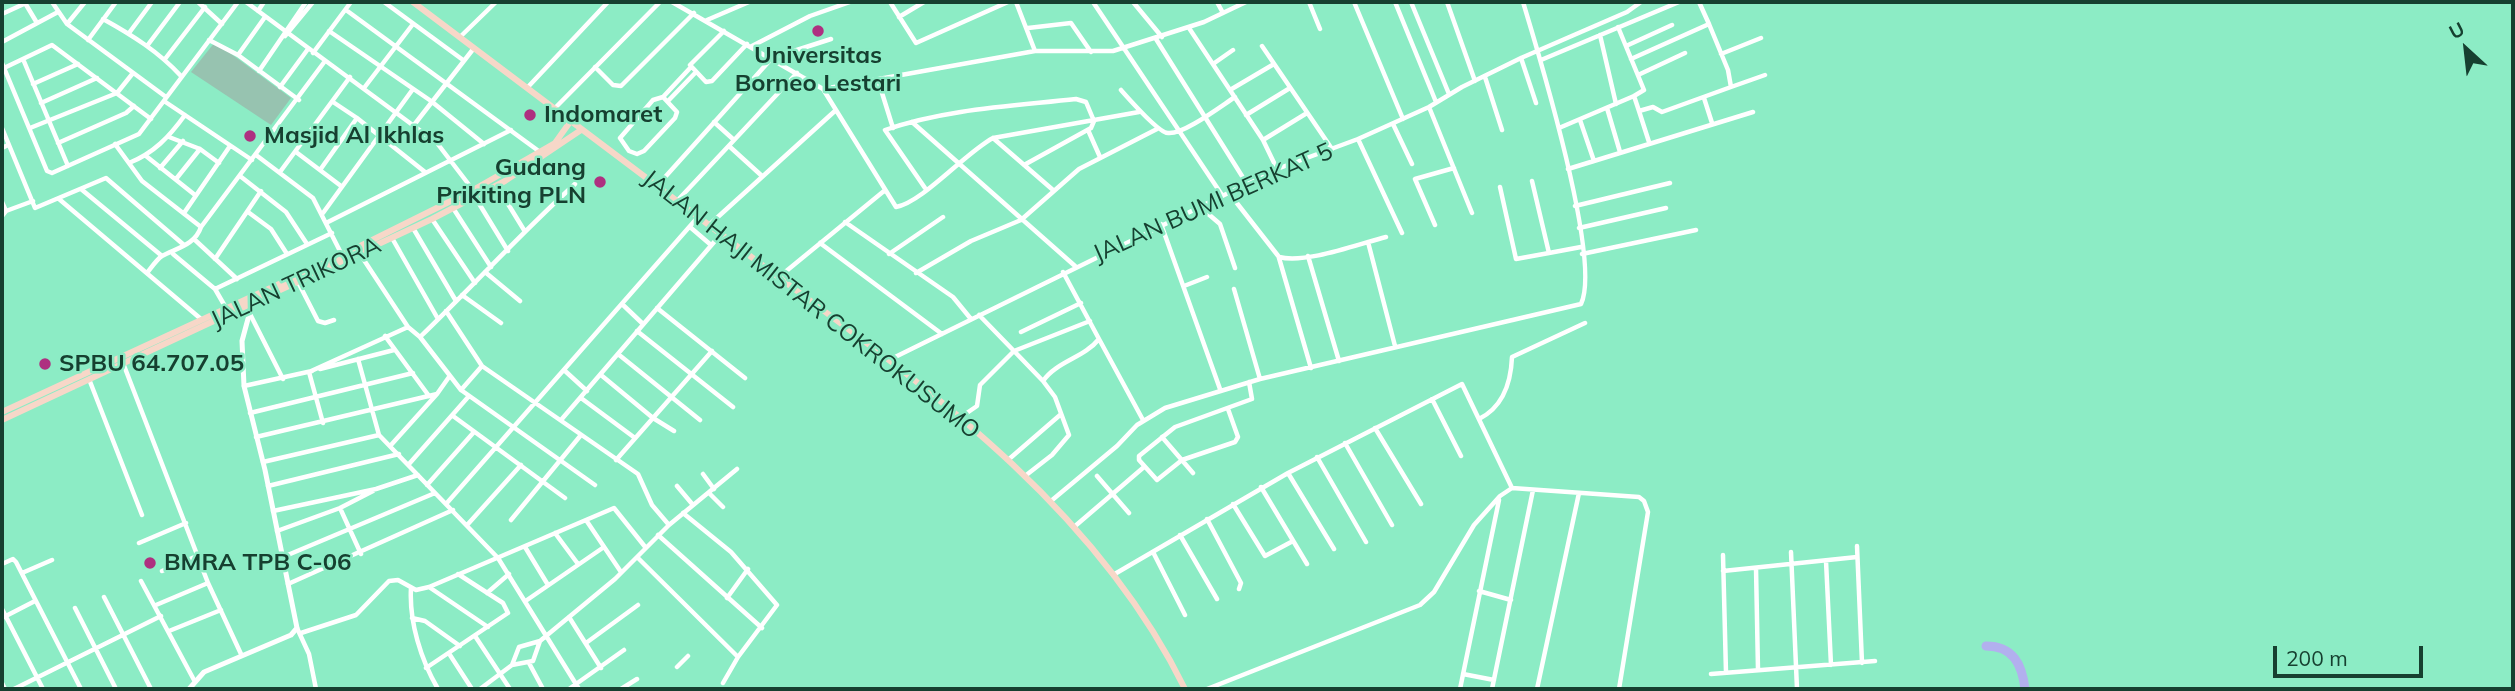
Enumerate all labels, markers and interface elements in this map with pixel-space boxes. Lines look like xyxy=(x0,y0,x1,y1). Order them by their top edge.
north arrow xyxy=(2431,14,2501,84)
text: U xyxy=(2445,16,2468,44)
marker: Universitas Borneo Lestari xyxy=(810,23,826,39)
place label: Universitas Borneo Lestari xyxy=(735,42,901,98)
place label: Indomaret xyxy=(544,101,662,129)
marker: Indomaret xyxy=(522,107,538,123)
place label: Masjid Al Ikhlas xyxy=(264,122,444,150)
marker: Masjid Al Ikhlas xyxy=(242,128,258,144)
street label: JALAN BUMI BERKAT 5 xyxy=(1089,137,1337,269)
place label: Gudang Prikiting PLN xyxy=(436,154,586,210)
street label: JALAN HAJI MISTAR COKROKUSUMO xyxy=(637,164,985,446)
marker: Gudang Prikiting PLN xyxy=(592,174,608,190)
street label: JALAN TRIKORA xyxy=(206,231,386,335)
place label: SPBU 64.707.05 xyxy=(59,350,244,378)
marker: SPBU 64.707.05 xyxy=(37,356,53,372)
place label: BMRA TPB C-06 xyxy=(164,549,351,577)
marker: BMRA TPB C-06 xyxy=(142,555,158,571)
scale bar xyxy=(2277,632,2428,676)
text: 200 m xyxy=(2286,645,2348,671)

